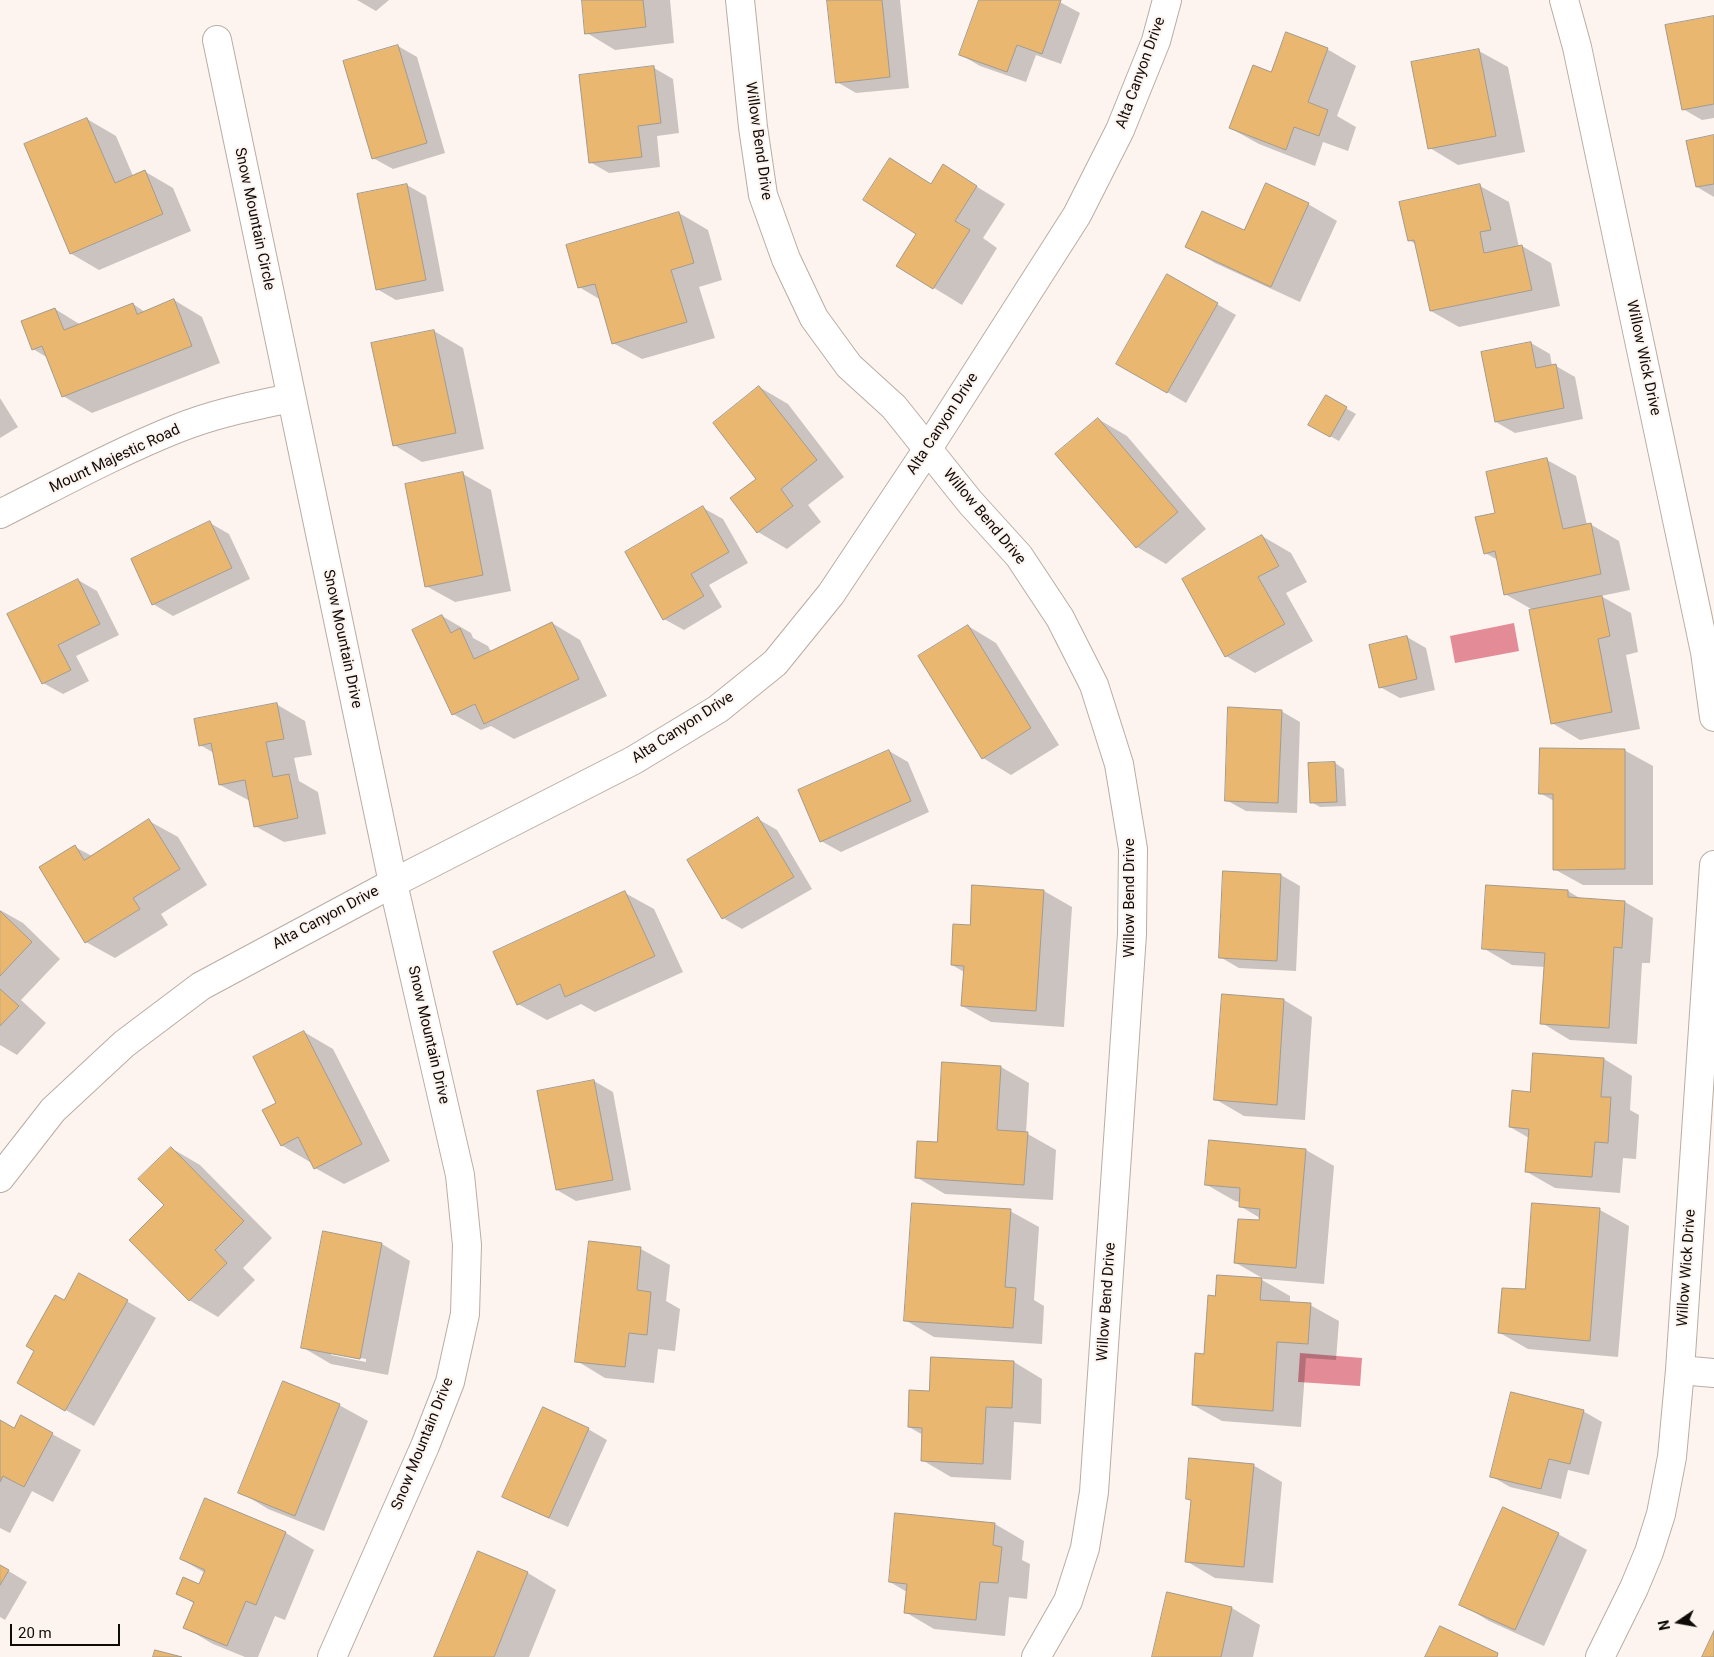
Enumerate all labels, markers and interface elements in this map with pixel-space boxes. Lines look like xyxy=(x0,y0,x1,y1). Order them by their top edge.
street label: Alta Canyon Drive xyxy=(1112,15,1170,131)
street label: Willow Bend Drive xyxy=(741,81,775,201)
street label: Snow Mountain Circle xyxy=(230,146,278,292)
street label: Willow Wick Drive xyxy=(1622,299,1664,417)
street label: Alta Canyon Drive xyxy=(903,370,983,478)
street label: Mount Majestic Road xyxy=(47,421,183,497)
street label: Willow Bend Drive xyxy=(939,466,1029,568)
street label: Snow Mountain Drive xyxy=(319,568,365,710)
street label: Alta Canyon Drive xyxy=(629,688,737,768)
street label: Willow Bend Drive xyxy=(1121,838,1139,958)
street label: Alta Canyon Drive xyxy=(270,882,382,954)
street label: Snow Mountain Drive xyxy=(403,964,453,1106)
street label: Willow Wick Drive xyxy=(1674,1209,1700,1327)
street label: Willow Bend Drive xyxy=(1094,1242,1120,1362)
street label: Snow Mountain Drive xyxy=(388,1375,458,1513)
north arrow xyxy=(1654,1597,1704,1647)
scale bar xyxy=(12,1614,122,1646)
text: N xyxy=(1655,1619,1673,1632)
text: 20 m xyxy=(18,1624,52,1642)

